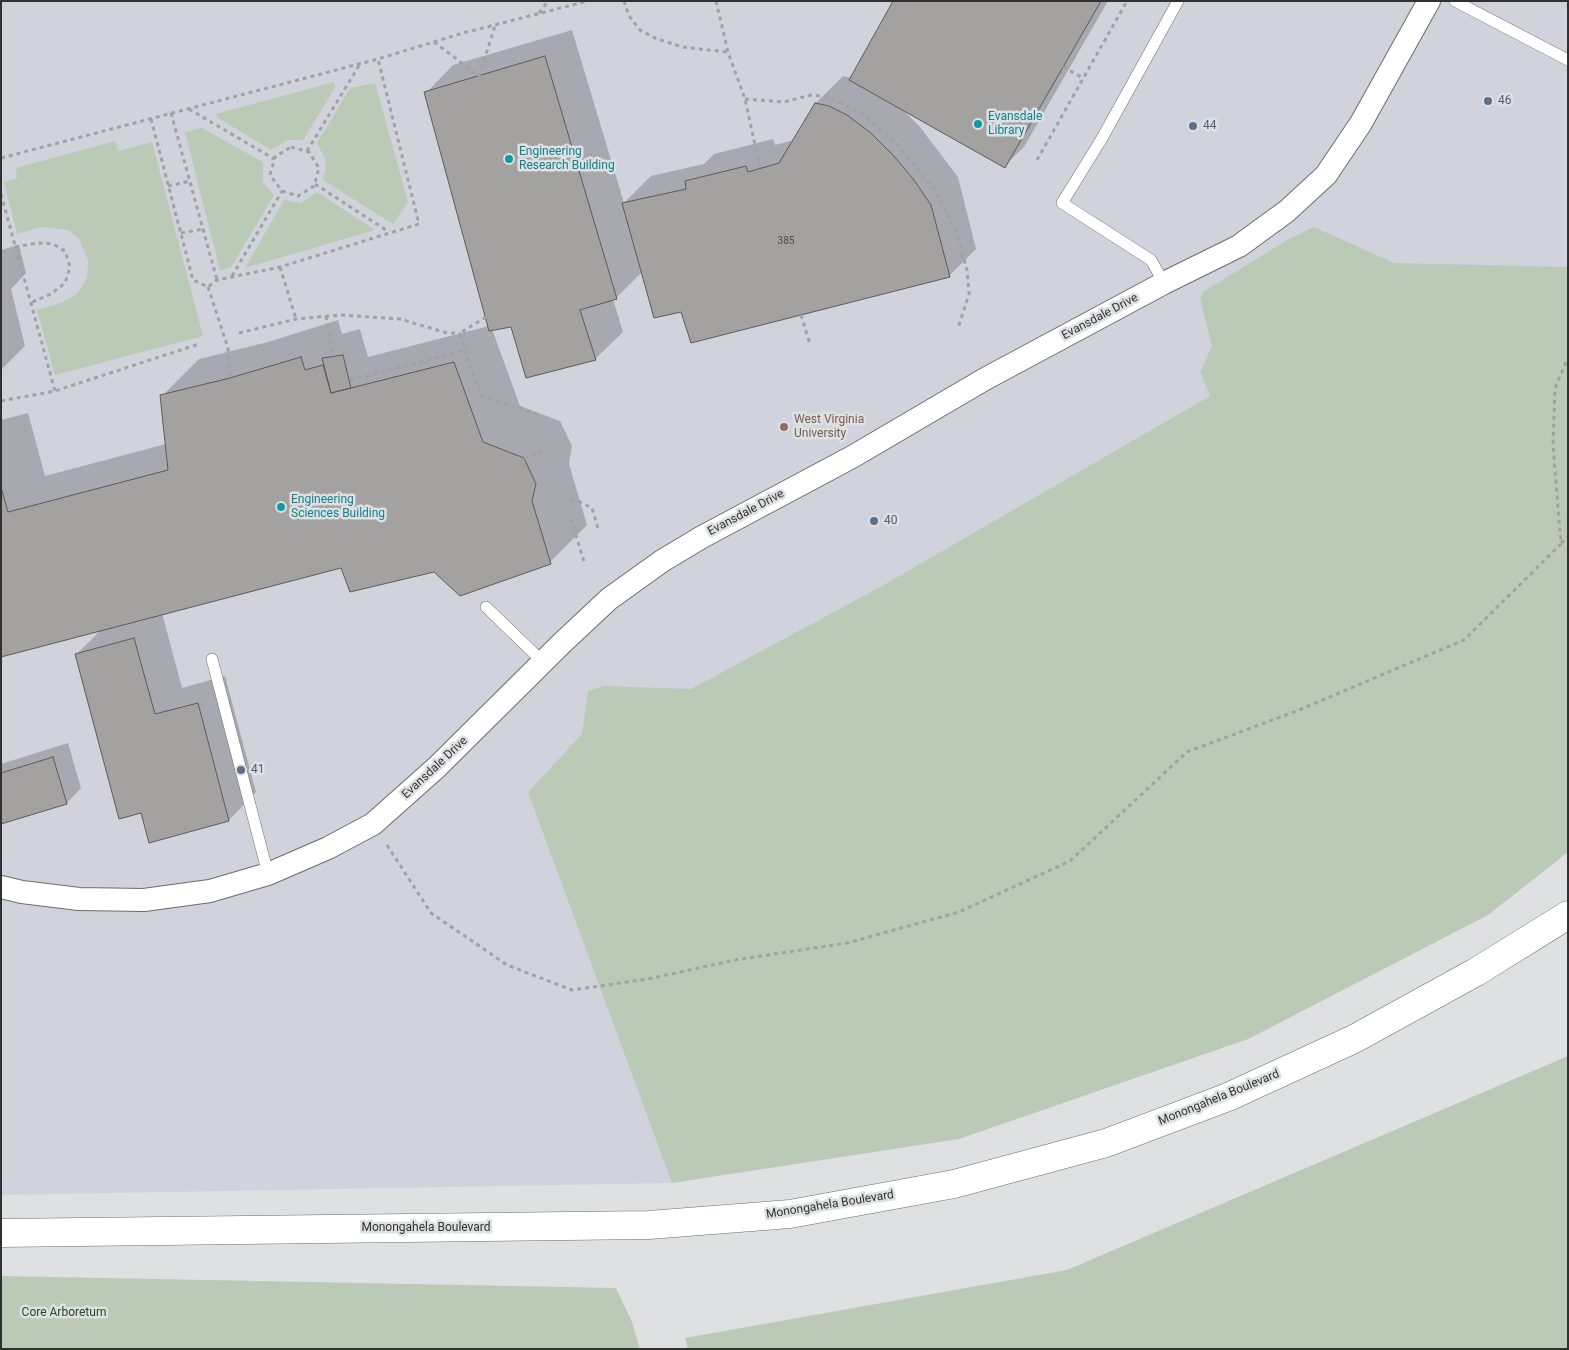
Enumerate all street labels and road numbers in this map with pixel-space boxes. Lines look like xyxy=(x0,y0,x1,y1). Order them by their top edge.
street label: Evansdale Drive xyxy=(1059,291,1141,343)
street label: Evansdale Drive xyxy=(705,487,787,539)
street label: Evansdale Drive xyxy=(399,734,471,802)
street label: Monongahela Boulevard xyxy=(1156,1067,1282,1129)
street label: Monongahela Boulevard xyxy=(765,1188,895,1222)
street label: Monongahela Boulevard xyxy=(361,1221,491,1235)

